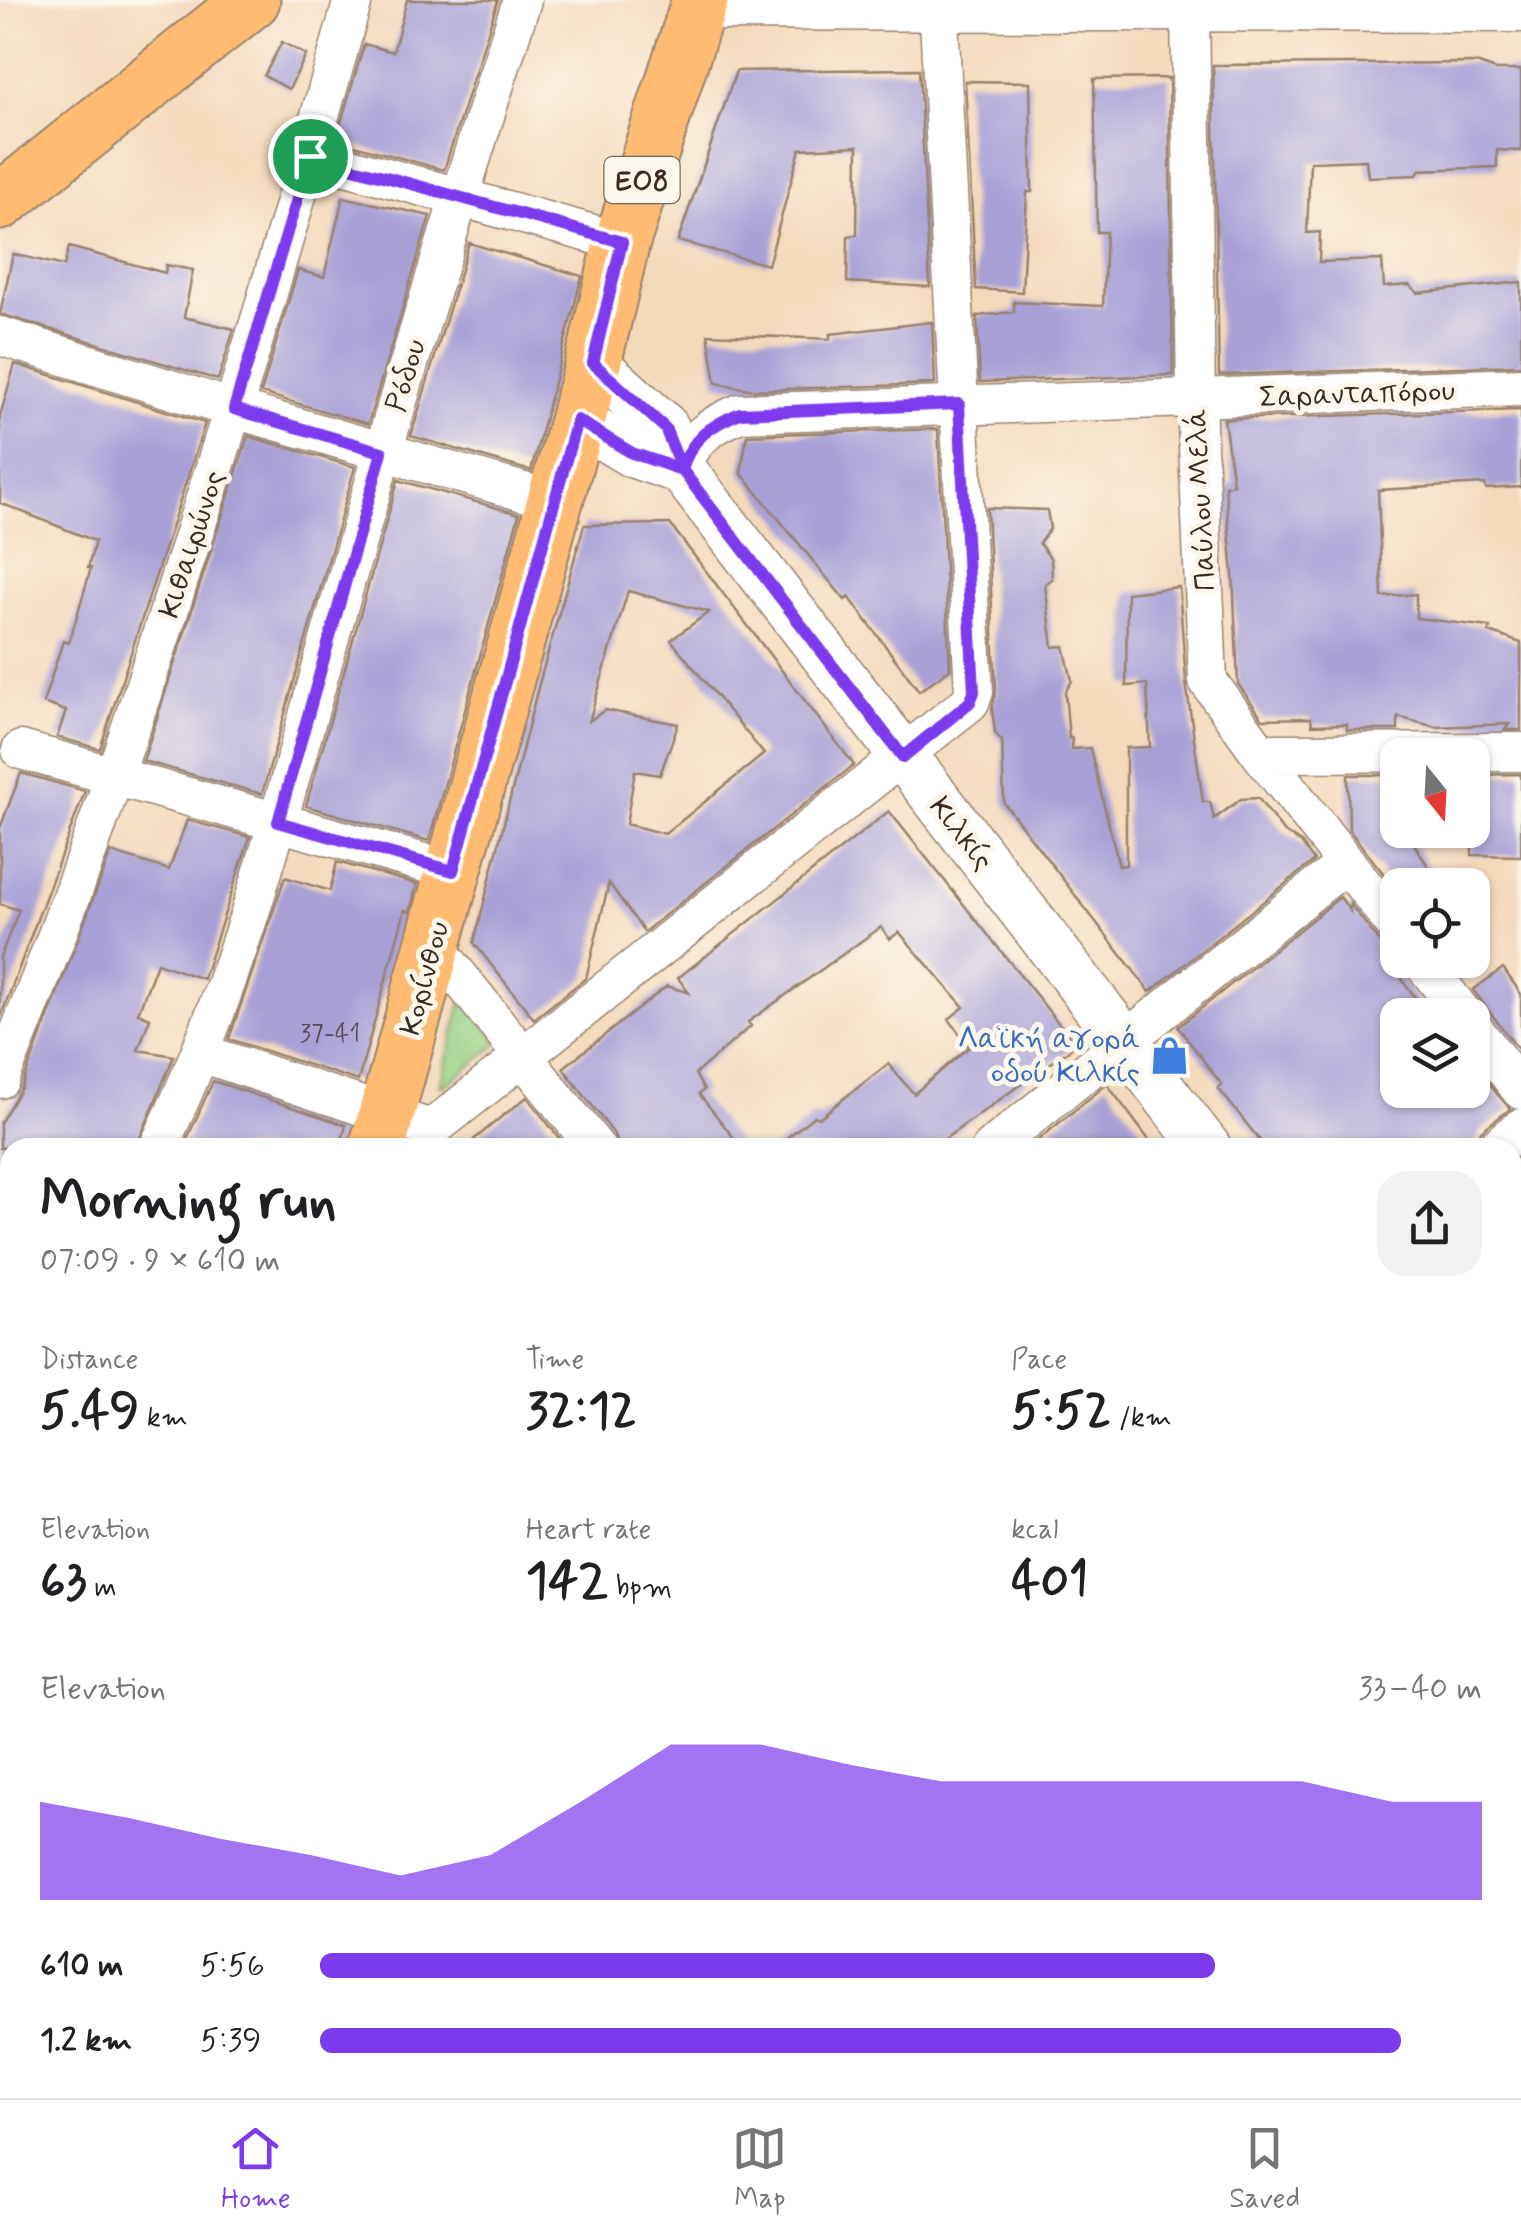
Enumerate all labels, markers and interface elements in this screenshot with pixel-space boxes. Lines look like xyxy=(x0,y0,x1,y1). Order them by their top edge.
pin xyxy=(268,114,353,199)
icon: arrive xyxy=(283,129,338,184)
road number: ΕΟ8 xyxy=(604,157,680,203)
street label: Ρόδου xyxy=(377,335,436,416)
street label: Σαρανταπόρου xyxy=(1258,372,1456,417)
street label: Παύλου Μελά xyxy=(1177,408,1226,592)
street label: Κιθαιρώνος xyxy=(150,466,235,623)
north arrow xyxy=(1380,738,1490,848)
map controls xyxy=(1380,738,1490,1108)
street label: Κιλκίς xyxy=(920,789,1002,879)
button: locate xyxy=(1380,868,1490,978)
street label: Κορίνθου xyxy=(392,917,459,1040)
button: layers xyxy=(1380,998,1490,1108)
house number: 37-41 xyxy=(300,1018,360,1051)
place label: Λαϊκή αγορά οδού Κιλκίς xyxy=(958,1020,1140,1093)
shop icon: Λαϊκή αγορά οδού Κιλκίς xyxy=(1149,1034,1191,1076)
text: Morning run xyxy=(40,1166,337,1238)
button: share xyxy=(1377,1171,1482,1276)
text: 07:09 · 9 × 610 m xyxy=(40,1240,280,1282)
text: Distance xyxy=(40,1342,138,1379)
text: Time xyxy=(526,1342,584,1379)
text: Pace xyxy=(1011,1342,1067,1379)
text: 5.49 xyxy=(40,1379,139,1445)
text: 32:12 xyxy=(526,1379,637,1445)
text: 5:52 xyxy=(1011,1379,1111,1445)
text: km xyxy=(139,1400,188,1437)
text: /km xyxy=(1111,1400,1172,1437)
text: Elevation xyxy=(40,1512,150,1549)
text: Heart rate xyxy=(526,1512,651,1549)
text: kcal xyxy=(1011,1512,1058,1549)
text: 63 xyxy=(40,1549,87,1615)
text: 142 xyxy=(526,1549,608,1615)
text: 401 xyxy=(1011,1549,1088,1615)
text: m xyxy=(87,1570,117,1607)
text: bpm xyxy=(608,1570,672,1607)
text: Elevation xyxy=(40,1668,166,1710)
text: 33–40 m xyxy=(1358,1668,1482,1710)
text: 610 m xyxy=(40,1945,124,1987)
text: 5:56 xyxy=(200,1945,265,1987)
text: 1.2 km xyxy=(40,2020,132,2062)
text: 5:39 xyxy=(200,2020,261,2062)
tab: Home xyxy=(221,2121,291,2218)
tab: Map xyxy=(732,2121,787,2218)
tab: Saved xyxy=(1229,2121,1300,2218)

